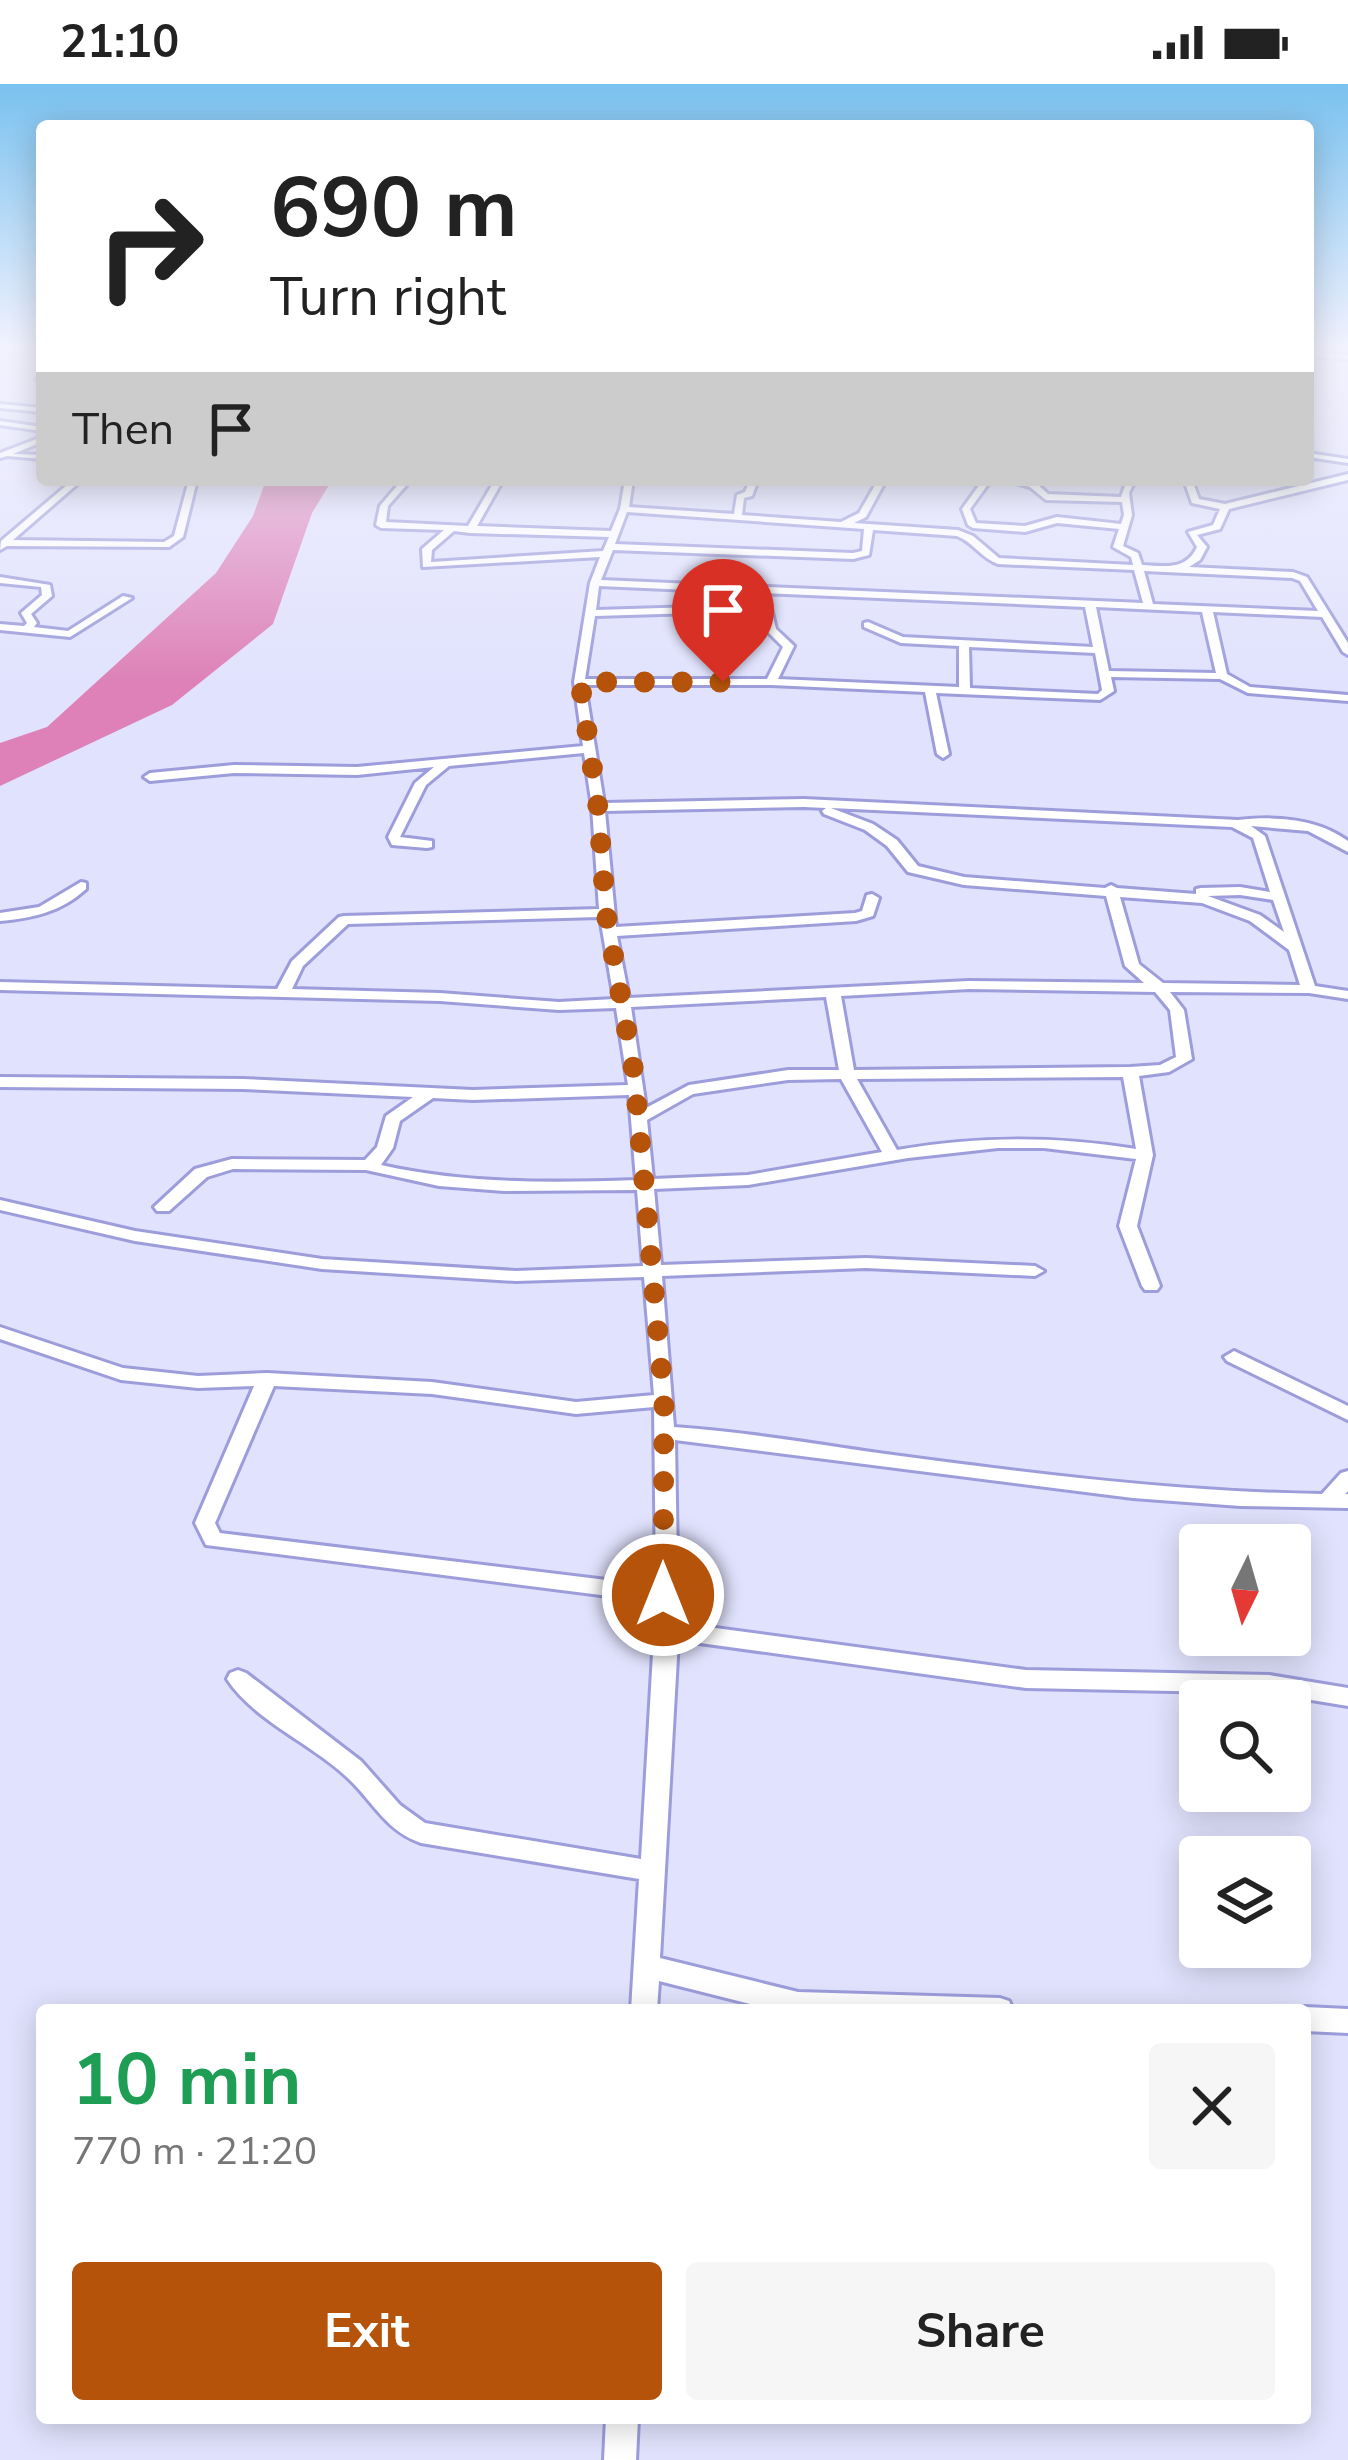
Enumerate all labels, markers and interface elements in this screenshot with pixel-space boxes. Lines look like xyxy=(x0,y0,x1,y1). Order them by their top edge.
text: 21:10 xyxy=(60,12,179,73)
text: 690 m xyxy=(270,151,518,266)
icon: right xyxy=(72,168,228,324)
text: Turn right xyxy=(270,260,506,334)
icon: arrive xyxy=(198,396,264,462)
text: Then xyxy=(72,399,174,460)
pin xyxy=(672,559,774,682)
icon: arrive xyxy=(690,577,756,643)
north arrow xyxy=(1179,1524,1311,1656)
map controls xyxy=(1179,1524,1311,1968)
position arrow xyxy=(600,1532,726,1658)
button: search xyxy=(1179,1680,1311,1812)
button: layers xyxy=(1179,1836,1311,1968)
text: 10 min xyxy=(72,2031,301,2129)
button: close xyxy=(1149,2043,1275,2169)
text: 770 m · 21:20 xyxy=(72,2125,317,2178)
button: Exit xyxy=(72,2262,662,2400)
button: Share xyxy=(686,2262,1275,2400)

